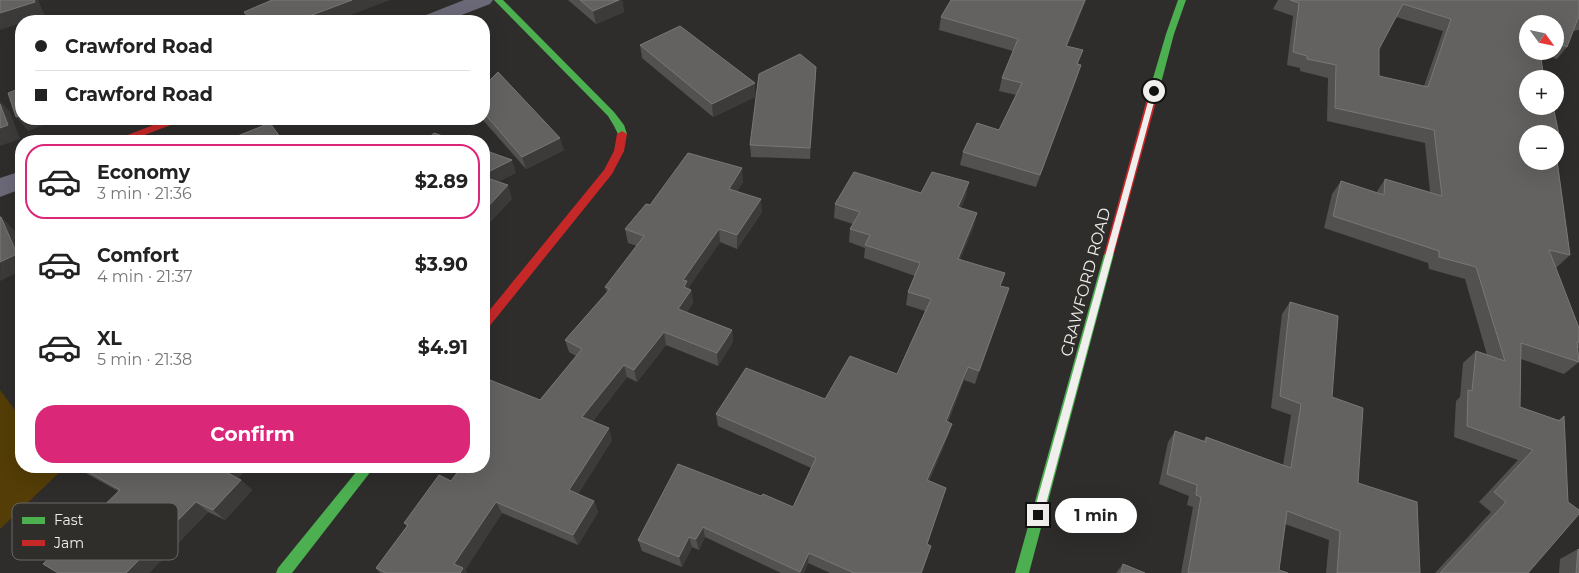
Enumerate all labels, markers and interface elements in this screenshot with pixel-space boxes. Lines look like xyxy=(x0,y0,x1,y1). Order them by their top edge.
north arrow xyxy=(1519,15,1564,60)
map controls xyxy=(1519,15,1564,170)
text: Crawford Road xyxy=(65,35,213,58)
button: + xyxy=(1519,70,1564,115)
route start xyxy=(1143,80,1165,102)
text: Crawford Road xyxy=(65,83,213,106)
button: − xyxy=(1519,125,1564,170)
icon: car xyxy=(37,159,82,204)
text: Economy xyxy=(97,161,190,184)
text: $2.89 xyxy=(415,170,468,193)
text: 3 min · 21:36 xyxy=(97,184,192,203)
street label: CRAWFORD ROAD xyxy=(1056,206,1114,359)
icon: car xyxy=(37,242,82,287)
text: Comfort xyxy=(97,244,179,267)
text: $3.90 xyxy=(415,253,468,276)
text: 4 min · 21:37 xyxy=(97,267,193,286)
icon: car xyxy=(37,325,82,370)
text: XL xyxy=(97,327,122,350)
text: $4.91 xyxy=(418,336,468,359)
text: 5 min · 21:38 xyxy=(97,350,192,369)
button: Confirm xyxy=(35,405,470,463)
callout: 1 min xyxy=(1056,498,1138,532)
legend xyxy=(12,503,178,560)
route end xyxy=(1027,504,1049,526)
text: 1 min xyxy=(1074,506,1118,525)
text: Fast xyxy=(54,511,84,529)
text: Jam xyxy=(53,534,84,552)

